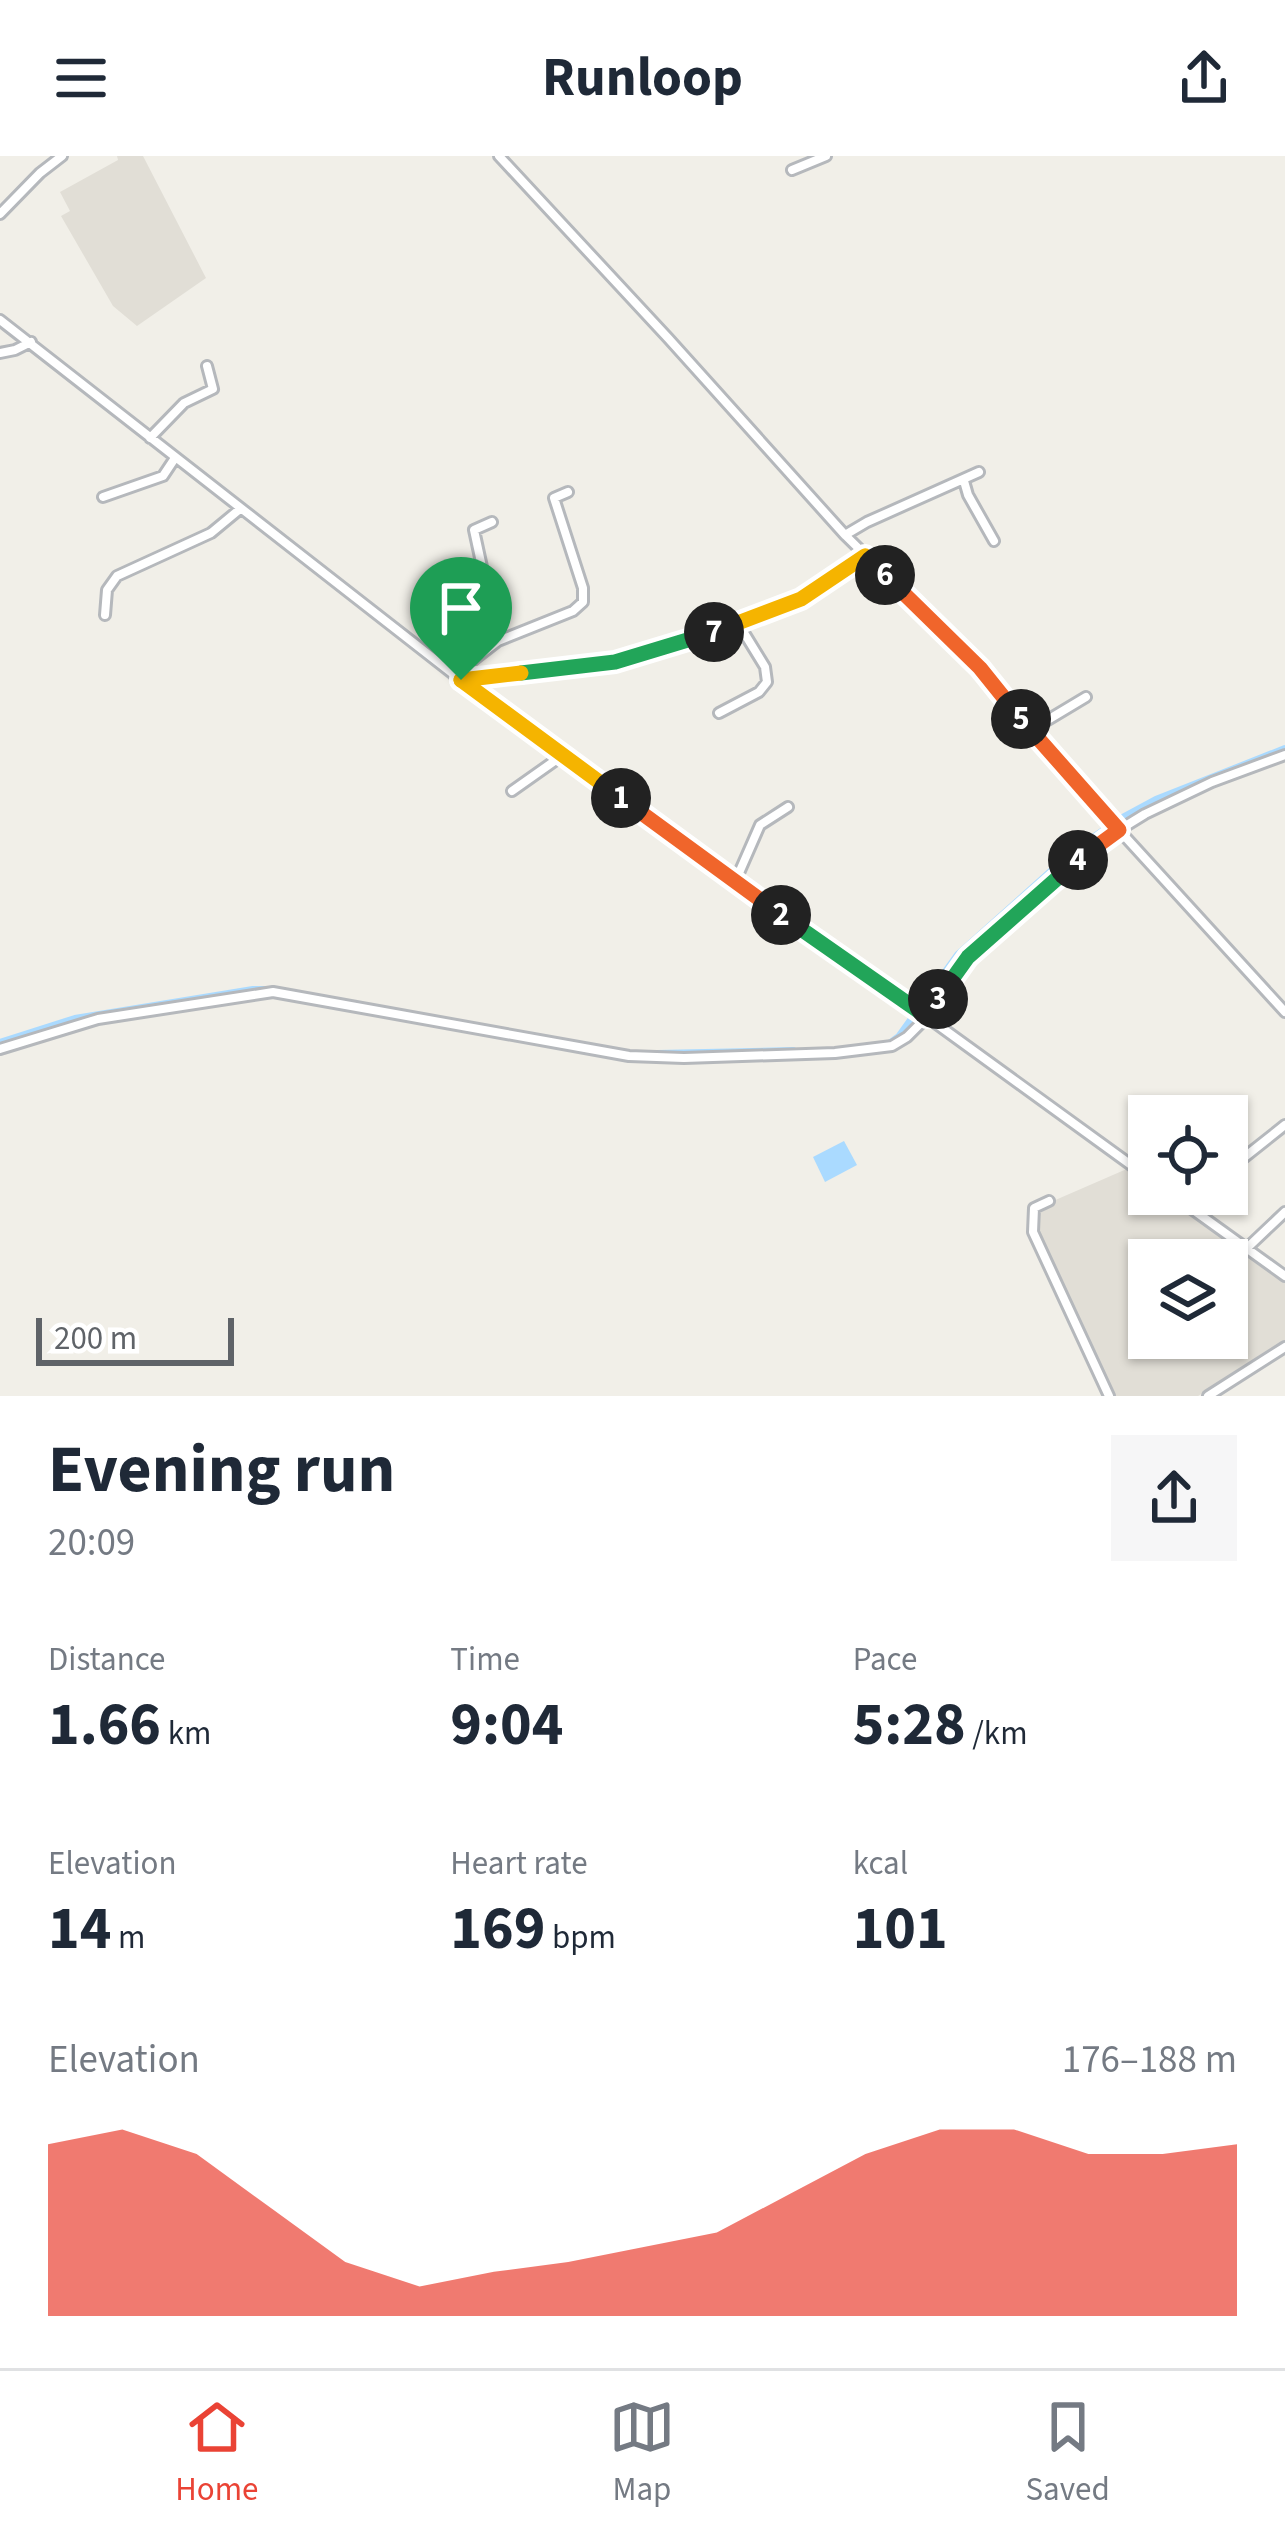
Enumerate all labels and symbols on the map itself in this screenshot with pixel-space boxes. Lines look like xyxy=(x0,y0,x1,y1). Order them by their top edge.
pin: 6 xyxy=(855,545,915,605)
pin xyxy=(410,557,512,680)
pin: 7 xyxy=(684,602,744,662)
pin: 5 xyxy=(991,689,1051,749)
pin: 1 xyxy=(591,768,651,828)
pin: 4 xyxy=(1048,830,1108,890)
pin: 2 xyxy=(751,885,811,945)
pin: 3 xyxy=(908,969,968,1029)
scale bar xyxy=(36,1312,234,1365)

